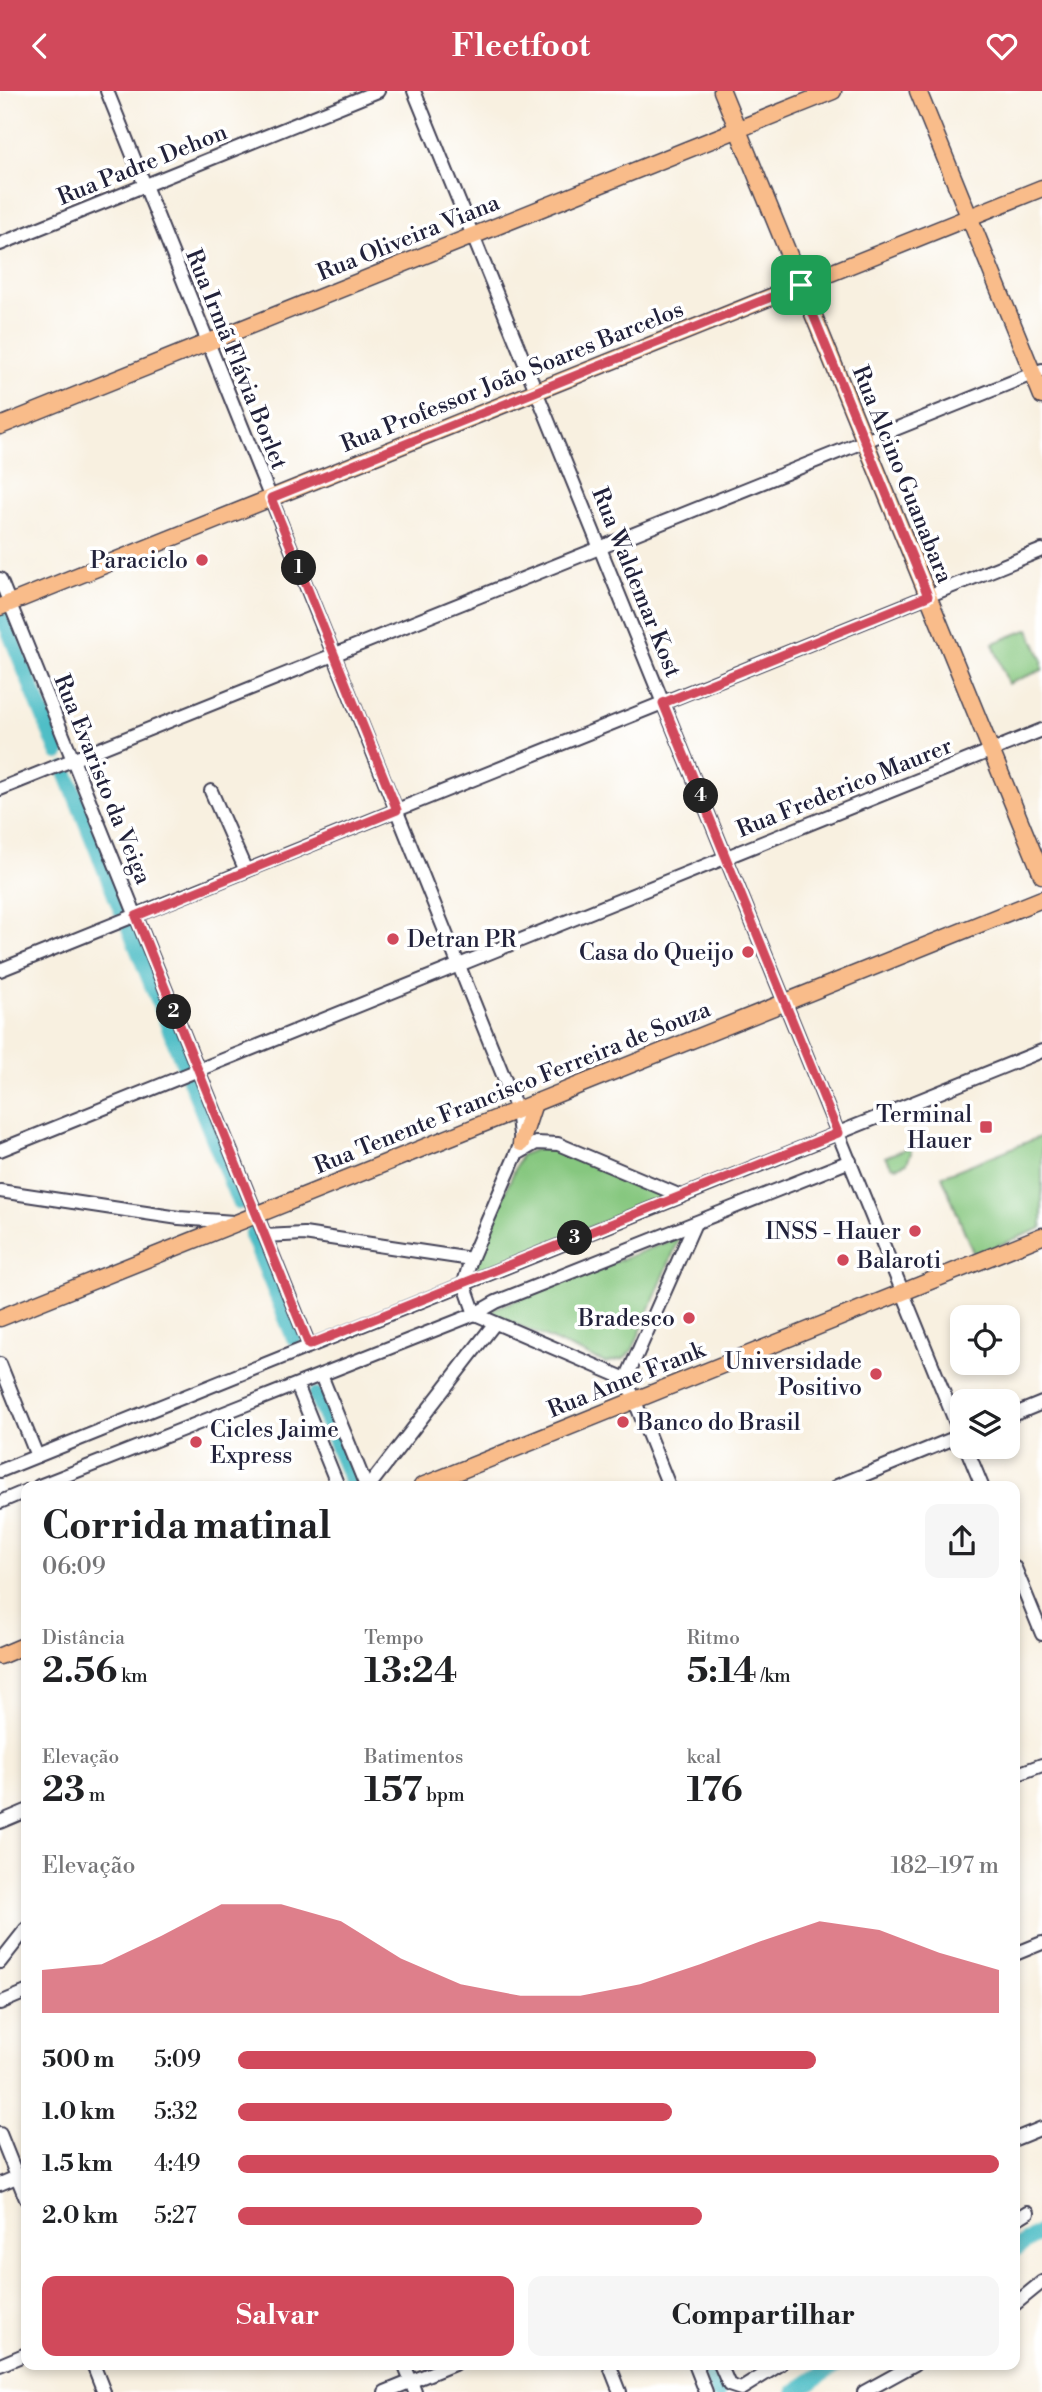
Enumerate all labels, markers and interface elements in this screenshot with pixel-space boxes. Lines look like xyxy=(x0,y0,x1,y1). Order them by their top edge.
text: Fleetfoot xyxy=(452,26,590,66)
icon: back xyxy=(21,27,59,65)
icon: heart xyxy=(983,27,1021,65)
street label: Rua Padre Dehon xyxy=(53,118,232,212)
street label: Rua Oliveira Viana xyxy=(313,188,504,287)
street label: Rua Irmã Flávia Borlet xyxy=(179,245,293,474)
pin xyxy=(771,255,831,315)
icon: arrive xyxy=(782,266,820,304)
street label: Rua Professor João Soares Barcelos xyxy=(337,295,688,459)
street label: Rua Alcino Guanabara xyxy=(846,362,959,587)
street label: Rua Waldemar Kost xyxy=(585,483,687,681)
place label: Paraciclo xyxy=(90,547,188,575)
pin: 1 xyxy=(282,551,316,585)
marker: Paraciclo xyxy=(194,552,210,568)
text: 1 xyxy=(294,555,303,579)
street label: Rua Evaristo da Veiga xyxy=(47,670,157,889)
street label: Rua Frederico Maurer xyxy=(733,732,956,844)
pin: 4 xyxy=(684,779,718,813)
text: 4 xyxy=(694,783,707,807)
place label: Detran PR xyxy=(407,926,517,954)
marker: Detran PR xyxy=(385,931,401,947)
place label: Casa do Queijo xyxy=(579,939,734,967)
marker: Casa do Queijo xyxy=(740,944,756,960)
pin: 2 xyxy=(156,995,192,1030)
street label: Rua Tenente Francisco Ferreira de Souza xyxy=(310,995,715,1181)
text: 2 xyxy=(168,999,179,1023)
place label: Terminal Hauer xyxy=(876,1101,972,1155)
marker: Terminal Hauer xyxy=(978,1119,994,1135)
place label: INSS - Hauer xyxy=(765,1218,901,1246)
pin: 3 xyxy=(558,1221,592,1255)
marker: INSS - Hauer xyxy=(907,1223,923,1239)
text: 3 xyxy=(569,1225,580,1249)
place label: Balaroti xyxy=(856,1247,941,1275)
marker: Balaroti xyxy=(835,1252,851,1268)
place label: Bradesco xyxy=(577,1305,675,1333)
map controls xyxy=(950,1305,1020,1459)
button: locate xyxy=(950,1305,1020,1375)
marker: Bradesco xyxy=(681,1310,697,1326)
street label: Rua Anne Frank xyxy=(544,1335,710,1424)
place label: Universidade Positivo xyxy=(725,1348,862,1402)
marker: Universidade Positivo xyxy=(868,1366,884,1382)
button: layers xyxy=(950,1389,1020,1459)
place label: Banco do Brasil xyxy=(636,1409,801,1437)
marker: Banco do Brasil xyxy=(615,1414,631,1430)
place label: Cicles Jaime Express xyxy=(210,1416,339,1470)
marker: Cicles Jaime Express xyxy=(188,1434,204,1450)
text: Corrida matinal xyxy=(42,1503,331,1550)
button: share xyxy=(925,1504,999,1578)
text: 06:09 xyxy=(42,1553,106,1581)
text: Distância xyxy=(42,1626,125,1650)
text: Tempo xyxy=(364,1626,424,1650)
text: Ritmo xyxy=(687,1626,740,1650)
text: 2.56 xyxy=(42,1650,117,1693)
text: 13:24 xyxy=(364,1650,457,1693)
text: 5:14 xyxy=(687,1650,757,1693)
text: km xyxy=(117,1664,148,1688)
text: /km xyxy=(757,1664,791,1688)
text: Elevação xyxy=(42,1745,119,1769)
text: Batimentos xyxy=(364,1745,463,1769)
text: kcal xyxy=(687,1745,721,1769)
text: 23 xyxy=(42,1769,85,1812)
text: 157 xyxy=(364,1769,422,1812)
text: 176 xyxy=(687,1769,743,1812)
text: m xyxy=(85,1783,106,1807)
text: bpm xyxy=(422,1783,465,1807)
text: Elevação xyxy=(42,1852,135,1880)
text: 182–197 m xyxy=(890,1852,999,1880)
text: 500 m xyxy=(42,2046,114,2074)
text: 5:09 xyxy=(154,2046,201,2074)
text: 1.0 km xyxy=(42,2098,115,2126)
text: 5:32 xyxy=(154,2098,198,2126)
text: 1.5 km xyxy=(42,2150,113,2178)
text: 4:49 xyxy=(154,2150,201,2178)
text: 2.0 km xyxy=(42,2202,118,2230)
text: 5:27 xyxy=(154,2202,196,2230)
button: Salvar xyxy=(42,2276,514,2356)
button: Compartilhar xyxy=(528,2276,999,2356)

